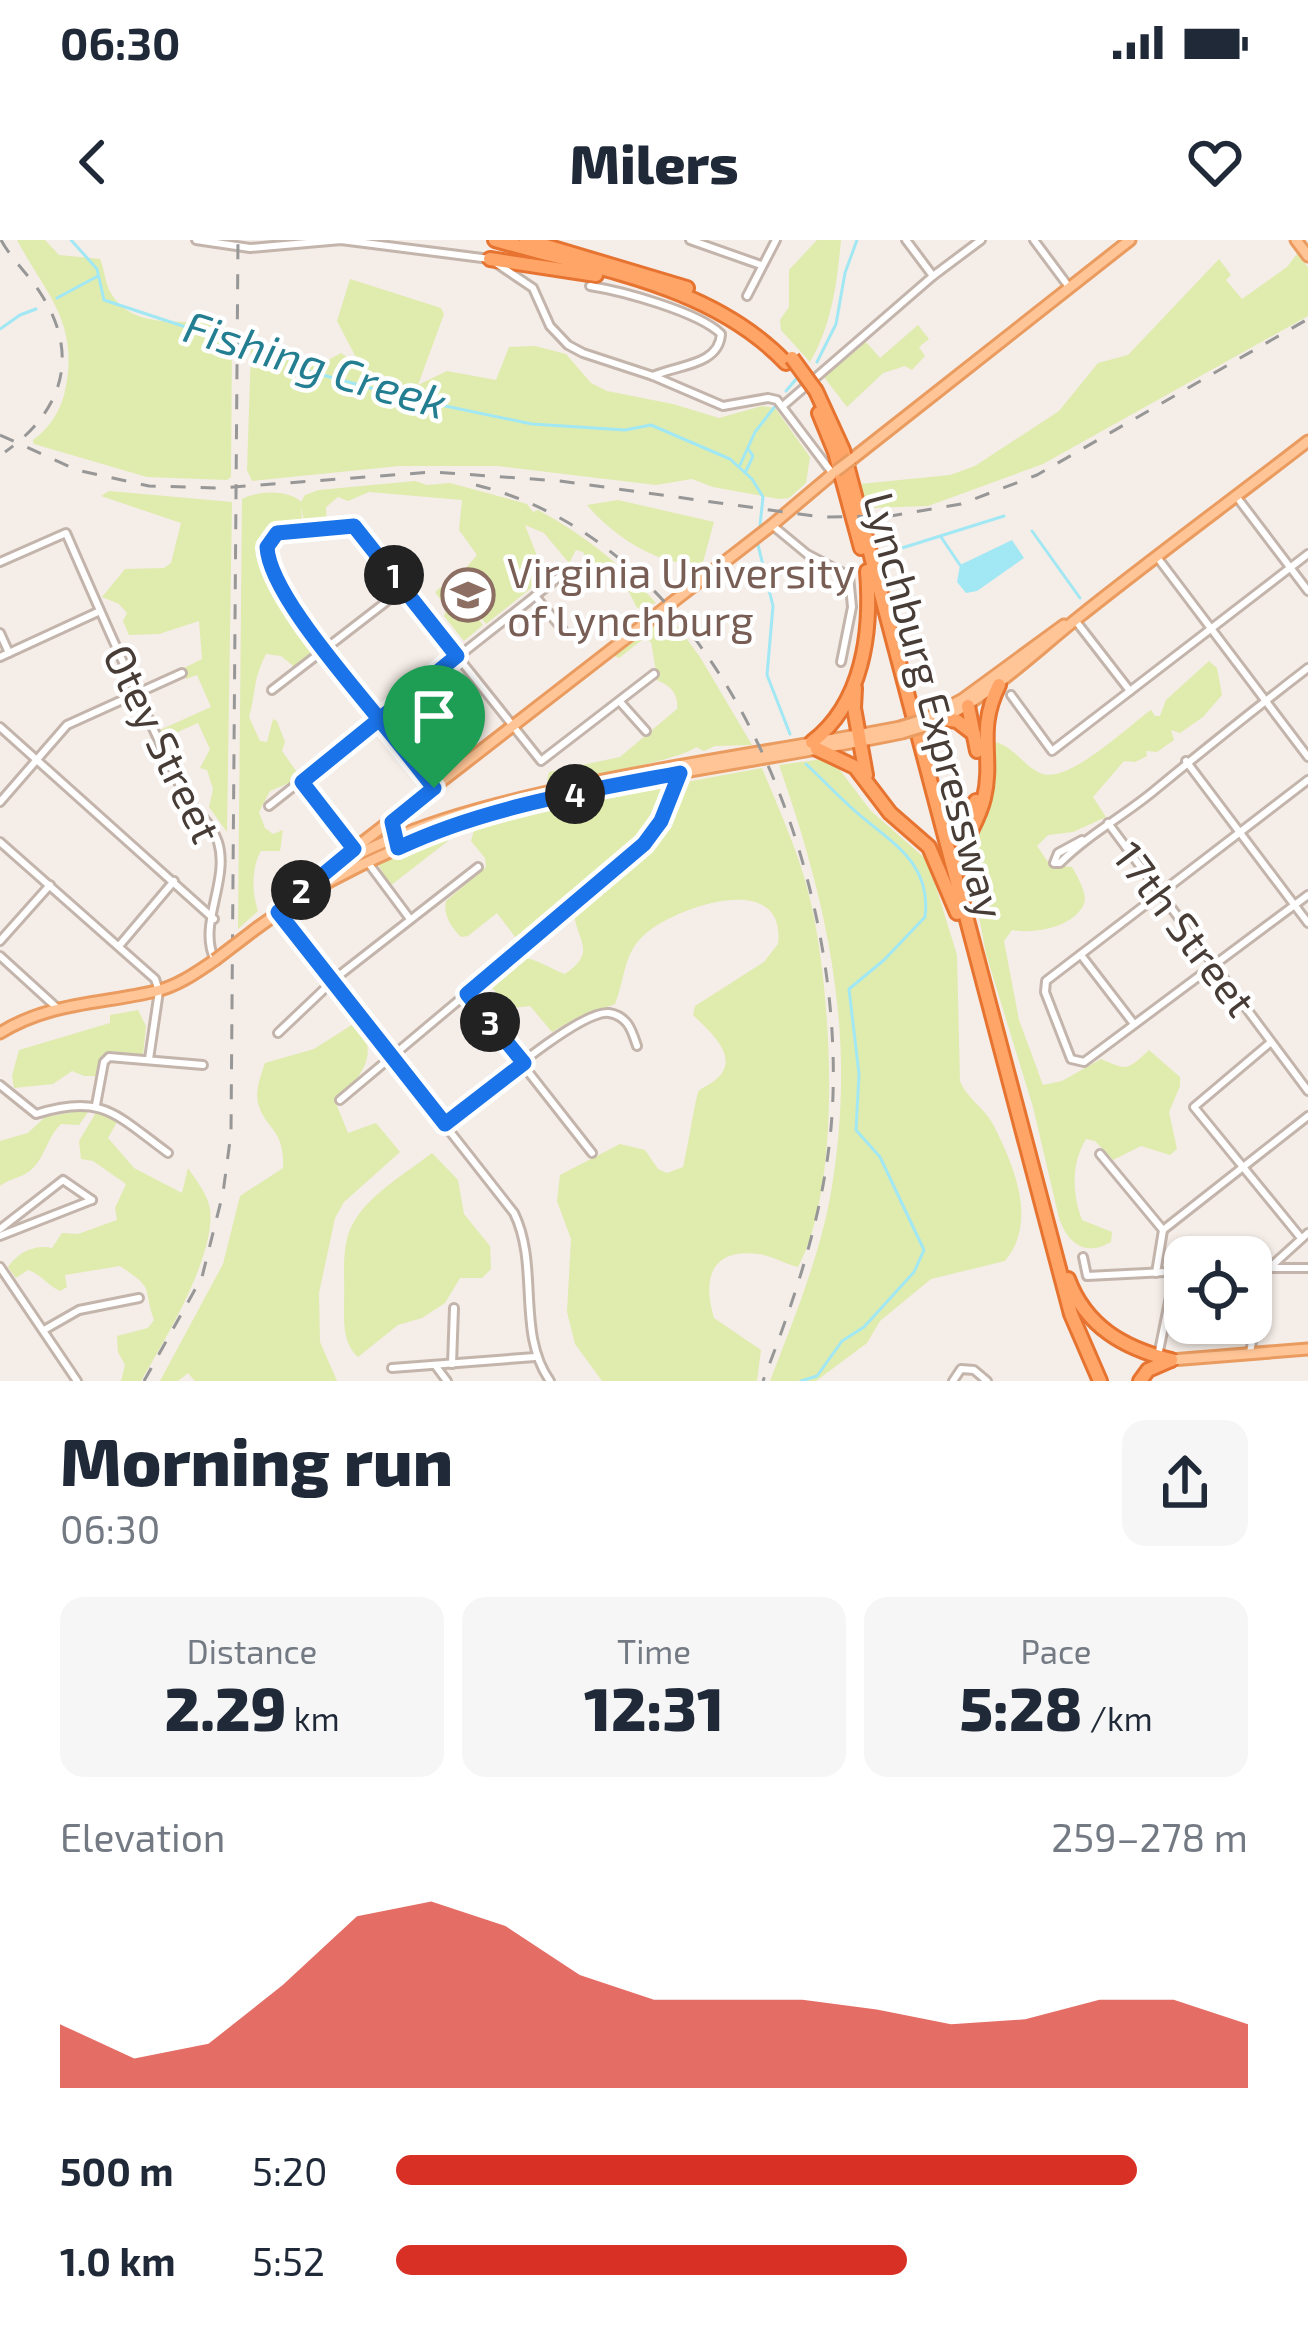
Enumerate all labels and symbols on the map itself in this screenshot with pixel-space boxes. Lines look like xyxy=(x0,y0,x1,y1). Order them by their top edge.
water label: Fishing Creek xyxy=(178,297,454,429)
street label: Lynchburg Expressway xyxy=(855,487,1017,923)
pin: 1 xyxy=(364,545,424,605)
place label: Virginia University of Lynchburg xyxy=(507,546,855,644)
school or university icon: Virginia University of Lynchburg xyxy=(440,567,496,623)
street label: Otey Street xyxy=(95,636,233,850)
pin xyxy=(383,665,485,788)
pin: 4 xyxy=(545,764,605,824)
street label: 17th Street xyxy=(1104,831,1268,1025)
pin: 2 xyxy=(271,860,331,920)
pin: 3 xyxy=(460,992,520,1052)

